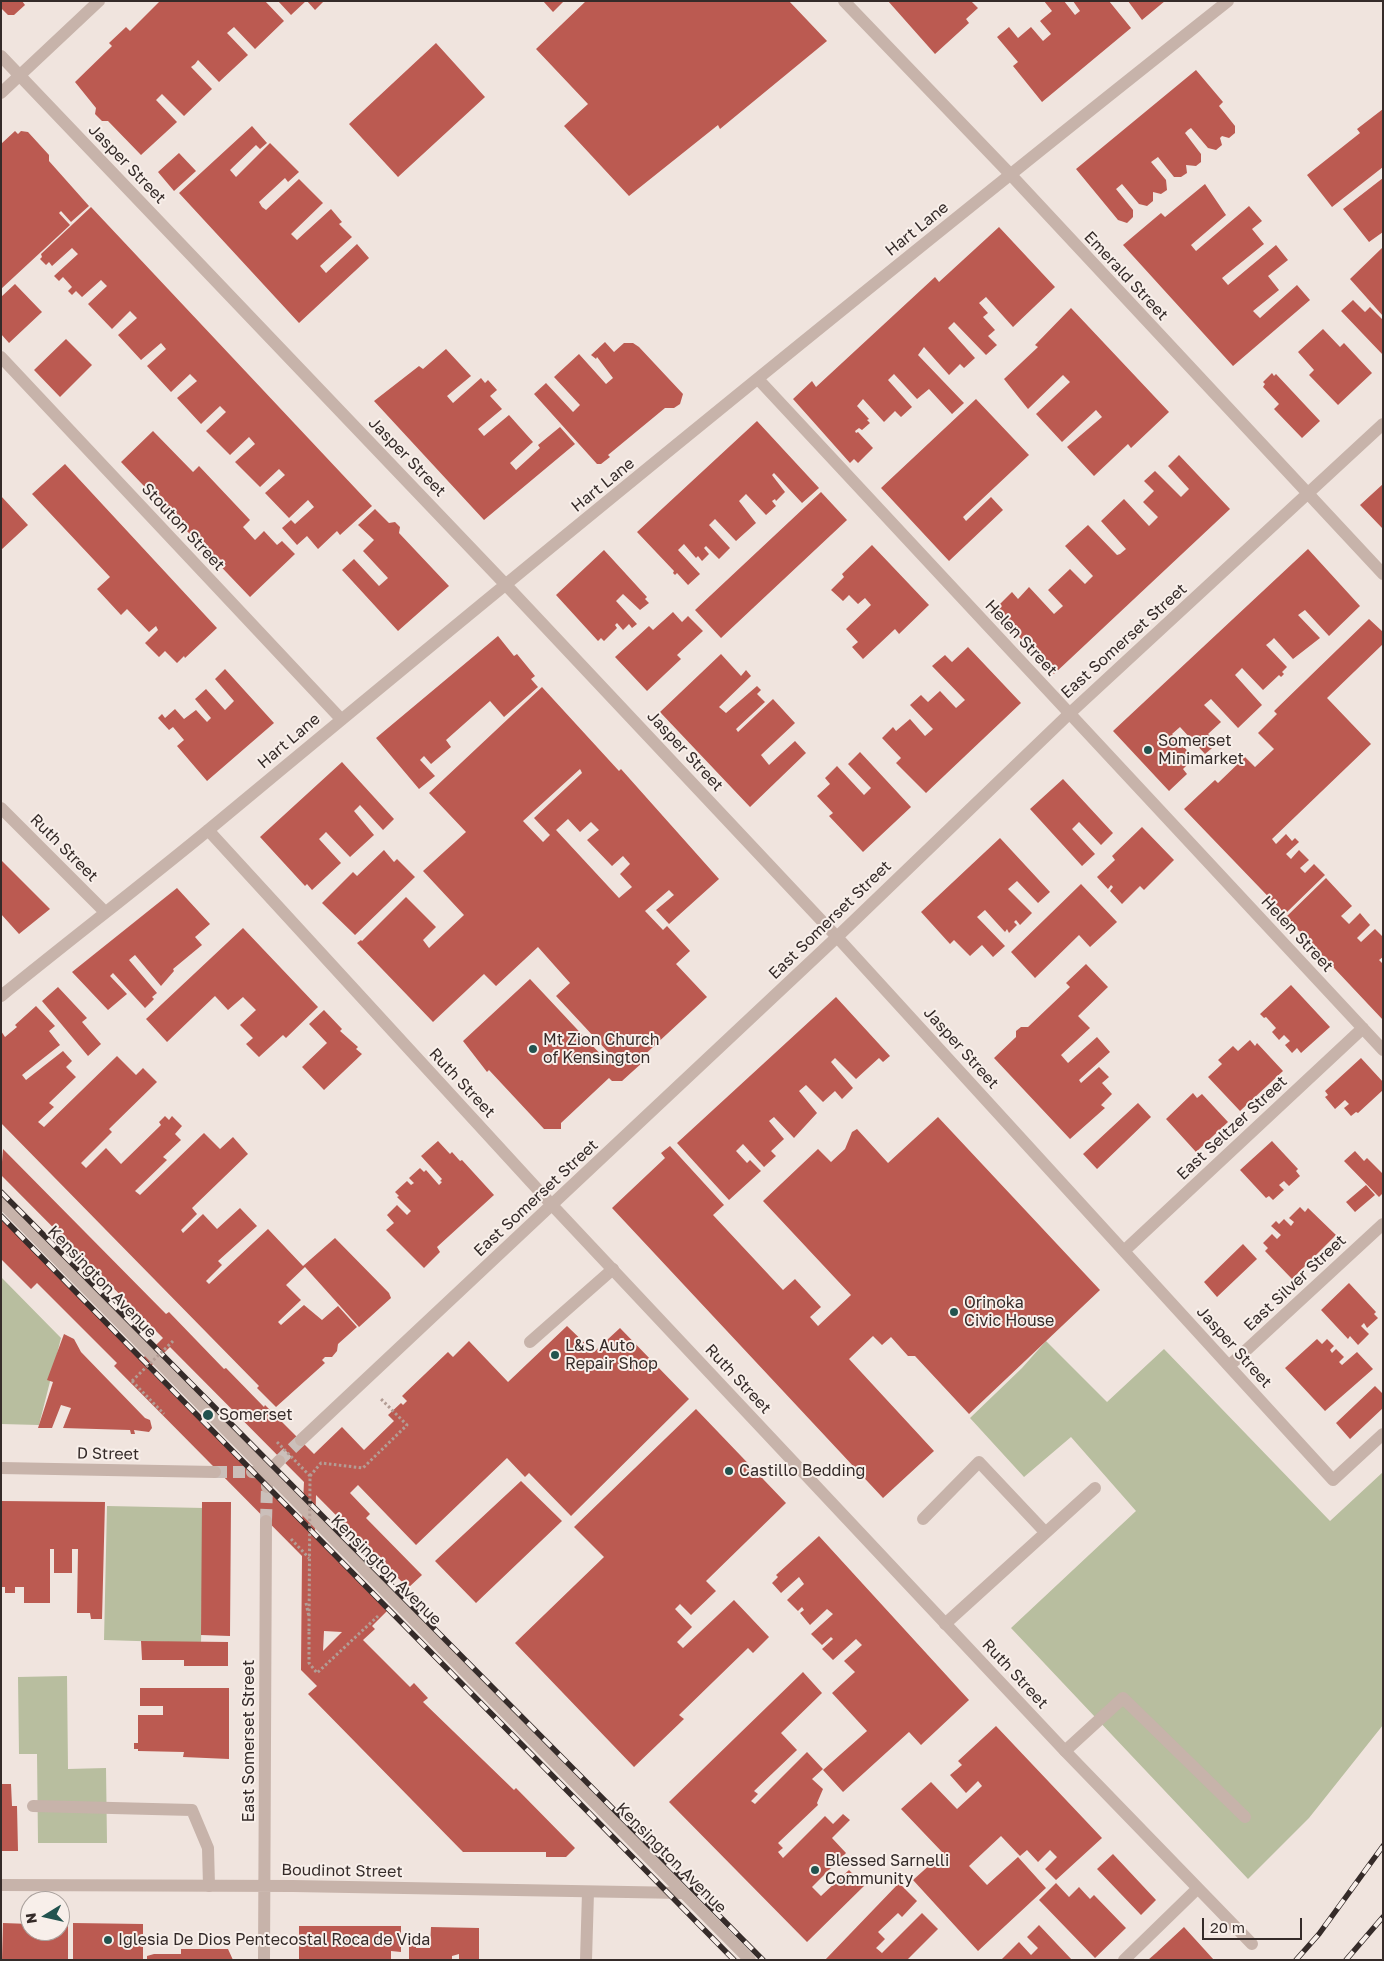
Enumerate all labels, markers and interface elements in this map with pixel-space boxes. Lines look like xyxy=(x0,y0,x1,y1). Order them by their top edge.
street label: Jasper Street xyxy=(84,120,170,208)
street label: Hart Lane xyxy=(882,198,952,260)
street label: Emerald Street xyxy=(1080,228,1172,324)
street label: Jasper Street xyxy=(364,413,450,501)
street label: Hart Lane xyxy=(568,454,638,516)
street label: Stouton Street xyxy=(138,479,228,575)
street label: East Somerset Street xyxy=(1057,579,1191,703)
street label: Helen Street xyxy=(981,596,1061,680)
street label: Jasper Street xyxy=(643,707,727,795)
street label: Hart Lane xyxy=(254,709,324,773)
place label: Somerset Minimarket xyxy=(1158,731,1244,769)
marker: Somerset Minimarket xyxy=(1142,744,1154,756)
street label: Ruth Street xyxy=(26,810,102,886)
street label: East Somerset Street xyxy=(765,857,895,983)
street label: Helen Street xyxy=(1257,892,1337,976)
street label: Jasper Street xyxy=(919,1003,1003,1093)
place label: Mt Zion Church of Kensington xyxy=(543,1030,660,1068)
marker: Mt Zion Church of Kensington xyxy=(527,1043,539,1055)
street label: Ruth Street xyxy=(425,1044,499,1122)
street label: East Seltzer Street xyxy=(1173,1072,1291,1184)
street label: East Somerset Street xyxy=(470,1136,602,1260)
street label: Kensington Avenue xyxy=(43,1222,161,1342)
street label: East Silver Street xyxy=(1240,1231,1350,1335)
place label: Orinoka Civic House xyxy=(964,1293,1054,1331)
street label: Jasper Street xyxy=(1192,1302,1276,1392)
marker: Orinoka Civic House xyxy=(948,1306,960,1318)
place label: L&S Auto Repair Shop xyxy=(565,1336,658,1374)
street label: Ruth Street xyxy=(701,1340,775,1418)
marker: L&S Auto Repair Shop xyxy=(549,1349,561,1361)
place label: Somerset xyxy=(219,1405,293,1425)
marker: Somerset xyxy=(201,1408,215,1422)
street label: D Street xyxy=(77,1444,139,1464)
place label: Castillo Bedding xyxy=(739,1461,865,1481)
marker: Castillo Bedding xyxy=(723,1465,735,1477)
street label: Kensington Avenue xyxy=(327,1511,445,1629)
street label: Ruth Street xyxy=(978,1635,1052,1713)
street label: East Somerset Street xyxy=(239,1660,259,1822)
street label: Kensington Avenue xyxy=(612,1799,730,1917)
place label: Blessed Sarnelli Community xyxy=(825,1851,949,1889)
street label: Boudinot Street xyxy=(281,1860,403,1882)
marker: Blessed Sarnelli Community xyxy=(809,1864,821,1876)
north arrow xyxy=(20,1891,70,1941)
scale bar xyxy=(1204,1908,1304,1940)
text: N xyxy=(21,1912,40,1925)
text: 20 m xyxy=(1210,1918,1245,1936)
place label: Iglesia De Dios Pentecostal Roca de Vida xyxy=(118,1930,430,1950)
marker: Iglesia De Dios Pentecostal Roca de Vida xyxy=(102,1934,114,1946)

